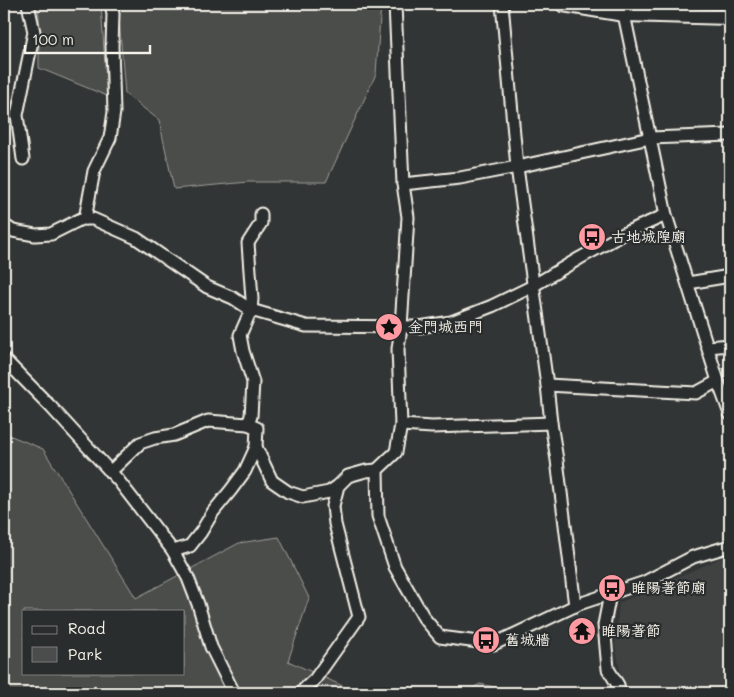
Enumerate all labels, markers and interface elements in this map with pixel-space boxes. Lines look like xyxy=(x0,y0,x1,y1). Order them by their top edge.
scale bar xyxy=(25,22,150,54)
text: 100 m xyxy=(32,29,74,49)
bus stop icon: 古地城隍廟 xyxy=(577,222,607,252)
place label: 古地城隍廟 xyxy=(611,226,686,246)
place icon: 金門城西門 xyxy=(374,312,404,342)
place label: 金門城西門 xyxy=(408,316,483,336)
bus stop icon: 睢陽著節廟 xyxy=(597,573,627,603)
place label: 睢陽著節廟 xyxy=(631,577,706,597)
legend xyxy=(22,610,185,674)
temple icon: 睢陽著節 xyxy=(567,616,597,646)
text: Road xyxy=(68,618,105,638)
place label: 睢陽著節 xyxy=(601,620,661,640)
bus stop icon: 舊城牆 xyxy=(471,625,501,655)
place label: 舊城牆 xyxy=(505,629,550,649)
text: Park xyxy=(68,644,102,664)

